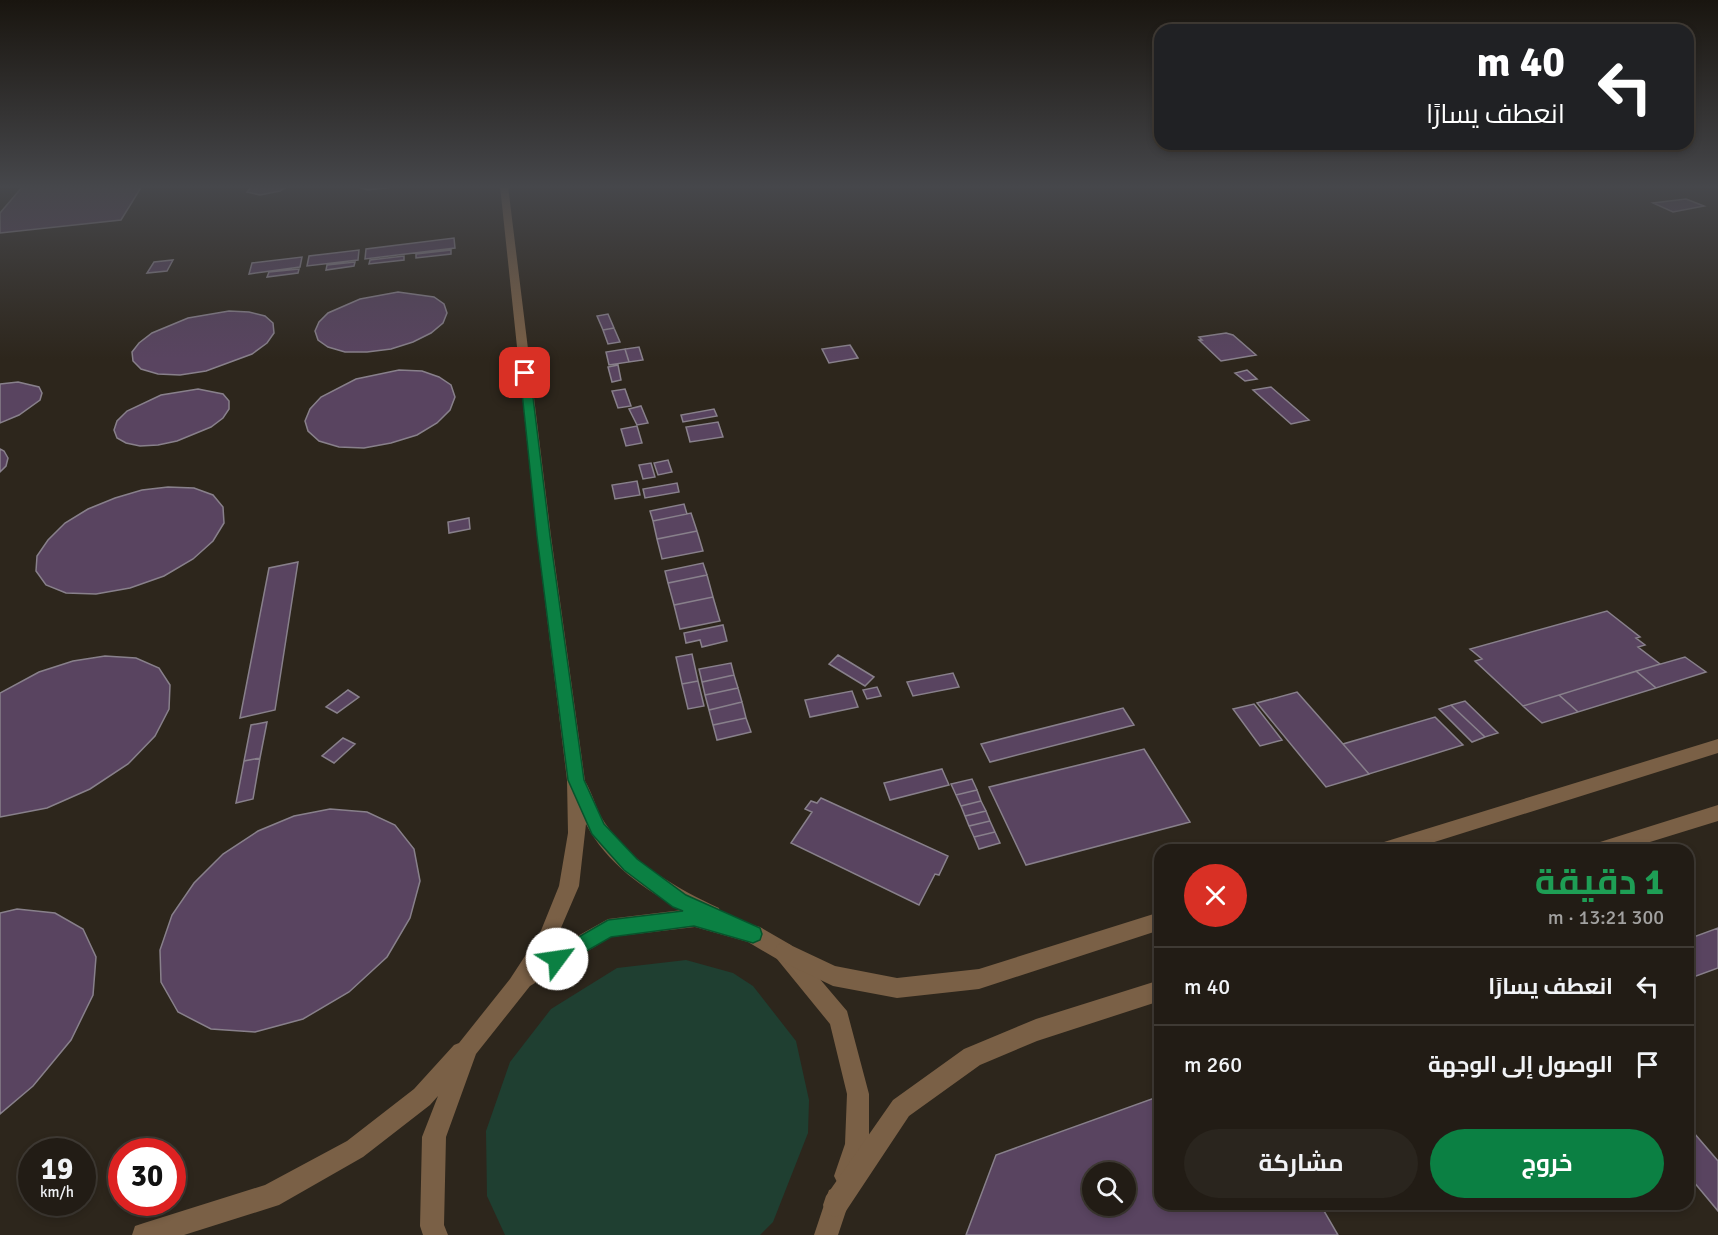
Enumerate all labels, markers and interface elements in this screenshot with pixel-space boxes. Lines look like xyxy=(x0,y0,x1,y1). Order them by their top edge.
text: 40 m xyxy=(1476,37,1565,88)
icon: left xyxy=(1586,48,1664,126)
text: انعطف يسارًا xyxy=(1426,98,1565,131)
pin xyxy=(499,347,550,398)
icon: arrive xyxy=(508,356,541,389)
text: 1 دقيقة xyxy=(1535,860,1664,905)
button: close xyxy=(1184,864,1247,927)
text: 300 m · 13:21 xyxy=(1548,905,1664,930)
position arrow xyxy=(525,927,589,991)
icon: left xyxy=(1631,970,1664,1003)
text: 40 m xyxy=(1184,973,1230,1000)
text: انعطف يسارًا xyxy=(1488,973,1613,1000)
icon: arrive xyxy=(1631,1048,1664,1081)
text: 260 m xyxy=(1184,1051,1242,1078)
text: الوصول إلى الوجهة xyxy=(1428,1051,1613,1078)
button: مشاركة xyxy=(1184,1129,1418,1198)
button: خروج xyxy=(1430,1129,1664,1198)
speed limit sign: 30 xyxy=(108,1138,186,1216)
text: 19 xyxy=(41,1151,73,1188)
map controls xyxy=(1082,1162,1136,1216)
button: search xyxy=(1082,1162,1136,1216)
text: km/h xyxy=(40,1183,74,1201)

